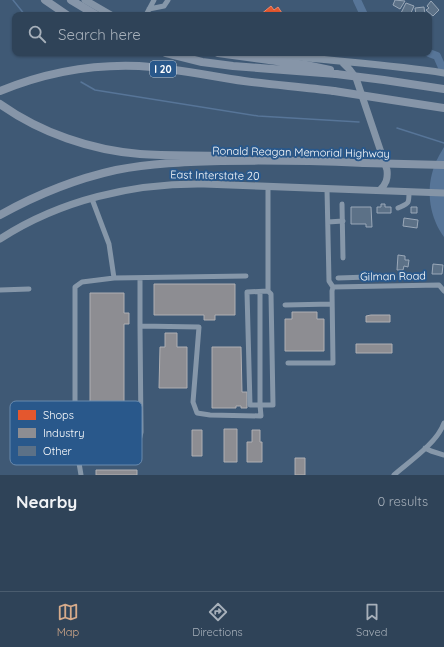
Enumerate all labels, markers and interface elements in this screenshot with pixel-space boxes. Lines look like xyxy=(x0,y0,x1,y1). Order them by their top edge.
search box xyxy=(12,12,432,56)
icon: search xyxy=(26,23,48,45)
text: Search here xyxy=(58,25,141,44)
road number: I 20 xyxy=(150,61,176,77)
street label: Ronald Reagan Memorial Highway xyxy=(212,143,390,161)
street label: East Interstate 20 xyxy=(170,167,260,183)
street label: Gilman Road xyxy=(360,268,426,284)
legend xyxy=(10,401,142,465)
text: Shops xyxy=(43,408,74,422)
text: Industry xyxy=(43,426,85,440)
text: Other xyxy=(43,444,73,458)
text: Nearby xyxy=(16,491,77,512)
text: 0 results xyxy=(377,493,428,509)
tab: Map xyxy=(57,601,79,639)
tab: Directions xyxy=(192,601,243,639)
tab: Saved xyxy=(356,601,387,639)

